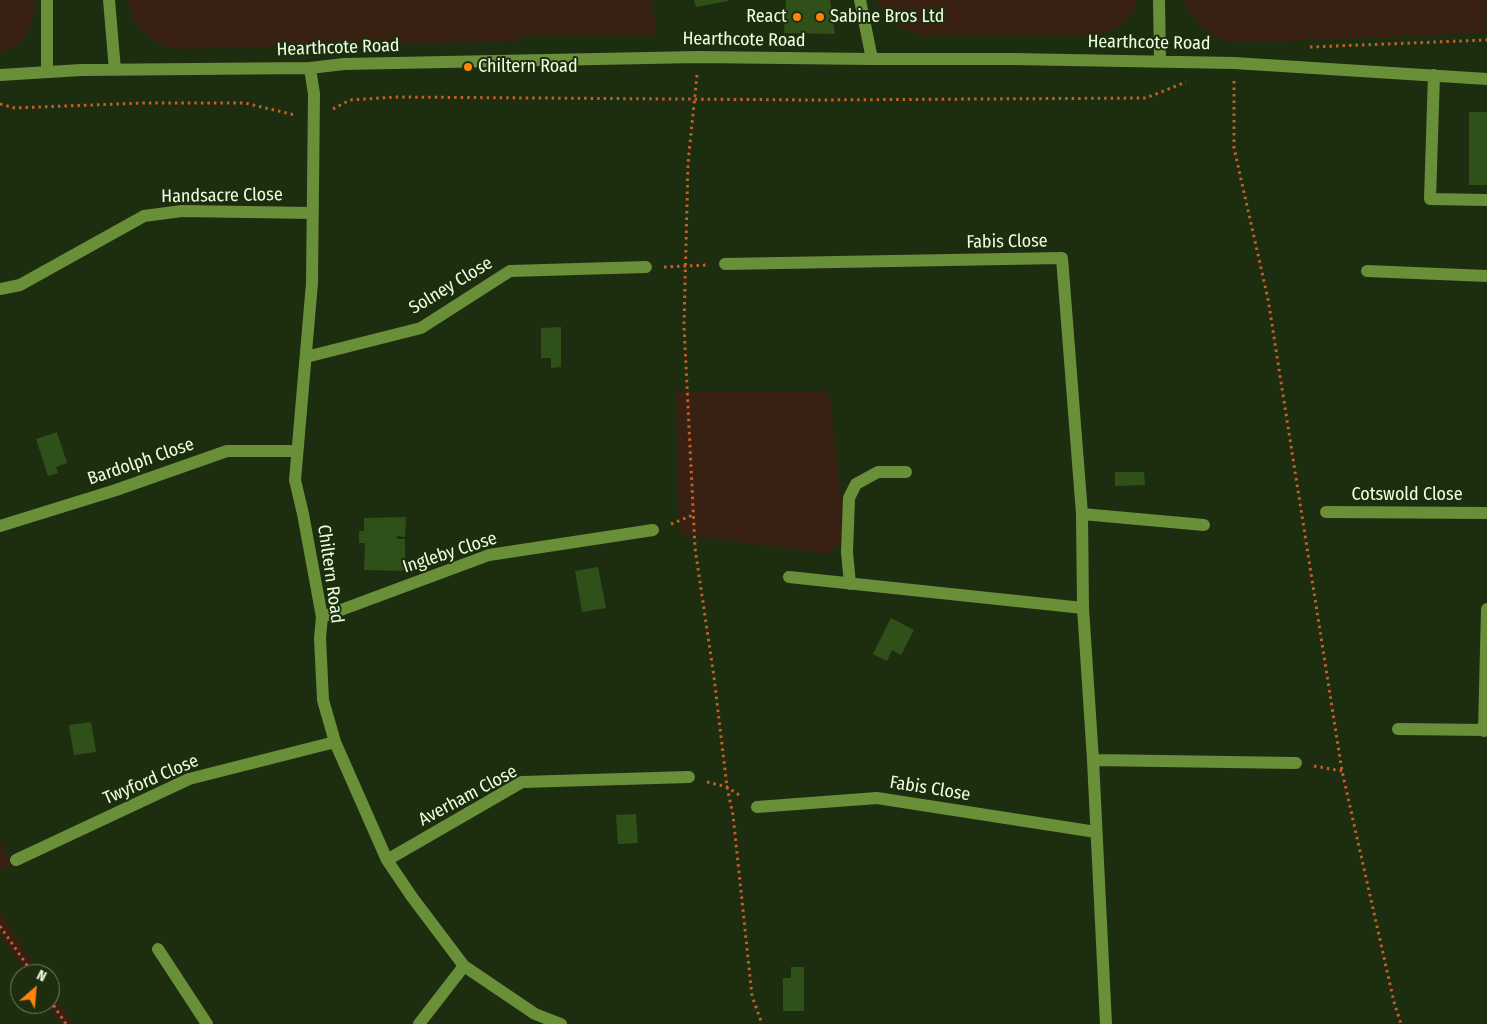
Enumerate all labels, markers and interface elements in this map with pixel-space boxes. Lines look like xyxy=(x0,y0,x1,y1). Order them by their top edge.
place label: React xyxy=(746,6,787,28)
place label: Sabine Bros Ltd xyxy=(830,6,944,28)
marker: React xyxy=(791,11,803,23)
marker: Sabine Bros Ltd xyxy=(814,11,826,23)
street label: Hearthcote Road xyxy=(682,28,806,52)
street label: Hearthcote Road xyxy=(1087,31,1211,55)
street label: Hearthcote Road xyxy=(276,35,400,61)
place label: Chiltern Road xyxy=(478,56,578,78)
marker: Chiltern Road xyxy=(462,61,474,73)
street label: Handsacre Close xyxy=(161,184,283,208)
street label: Fabis Close xyxy=(966,230,1048,254)
street label: Solney Close xyxy=(405,253,497,319)
street label: Bardolph Close xyxy=(85,434,197,490)
street label: Cotswold Close xyxy=(1351,484,1463,506)
street label: Chiltern Road xyxy=(312,523,348,625)
street label: Ingleby Close xyxy=(400,528,500,578)
street label: Twyford Close xyxy=(100,750,202,810)
street label: Averham Close xyxy=(415,761,521,831)
street label: Fabis Close xyxy=(888,772,972,806)
north arrow xyxy=(10,964,60,1014)
text: N xyxy=(34,967,49,986)

